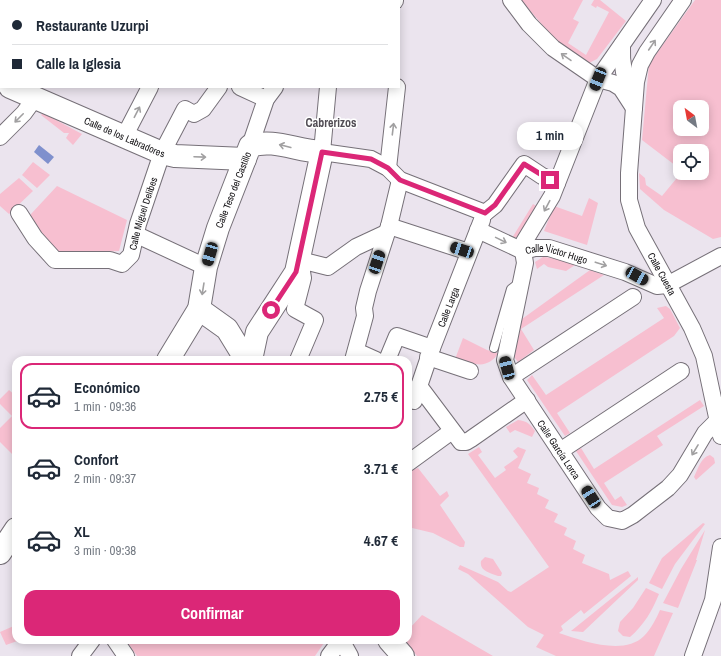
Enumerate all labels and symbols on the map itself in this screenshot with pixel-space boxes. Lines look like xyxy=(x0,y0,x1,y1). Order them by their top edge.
one-way arrow xyxy=(648,40,656,51)
one-way arrow xyxy=(561,53,572,61)
car xyxy=(588,66,608,92)
north arrow xyxy=(673,100,709,136)
one-way arrow xyxy=(134,106,142,118)
one-way arrow xyxy=(14,113,23,123)
street label: Calle de los Labradores xyxy=(82,114,166,160)
district label: Cabrerizos xyxy=(306,115,357,131)
callout: 1 min xyxy=(517,122,583,150)
one-way arrow xyxy=(389,123,397,136)
one-way arrow xyxy=(279,142,292,150)
street label: Calle Teso del Castillo xyxy=(213,150,254,230)
one-way arrow xyxy=(193,153,206,161)
route end xyxy=(541,171,559,189)
street label: Calle Miguel Delibes xyxy=(126,175,160,251)
one-way arrow xyxy=(543,200,550,212)
one-way arrow xyxy=(494,237,506,244)
car xyxy=(201,241,219,267)
car xyxy=(449,241,475,259)
street label: Calle Victor Hugo xyxy=(524,242,589,267)
car xyxy=(368,249,386,275)
street label: Calle Cuesta xyxy=(645,250,679,298)
one-way arrow xyxy=(595,261,607,269)
car xyxy=(624,265,650,287)
one-way arrow xyxy=(199,282,207,295)
street label: Calle Larga xyxy=(435,285,462,329)
route start xyxy=(262,301,280,319)
car xyxy=(498,355,516,381)
street label: Calle García Lorca xyxy=(534,418,583,482)
one-way arrow xyxy=(690,444,698,456)
car xyxy=(579,484,603,510)

